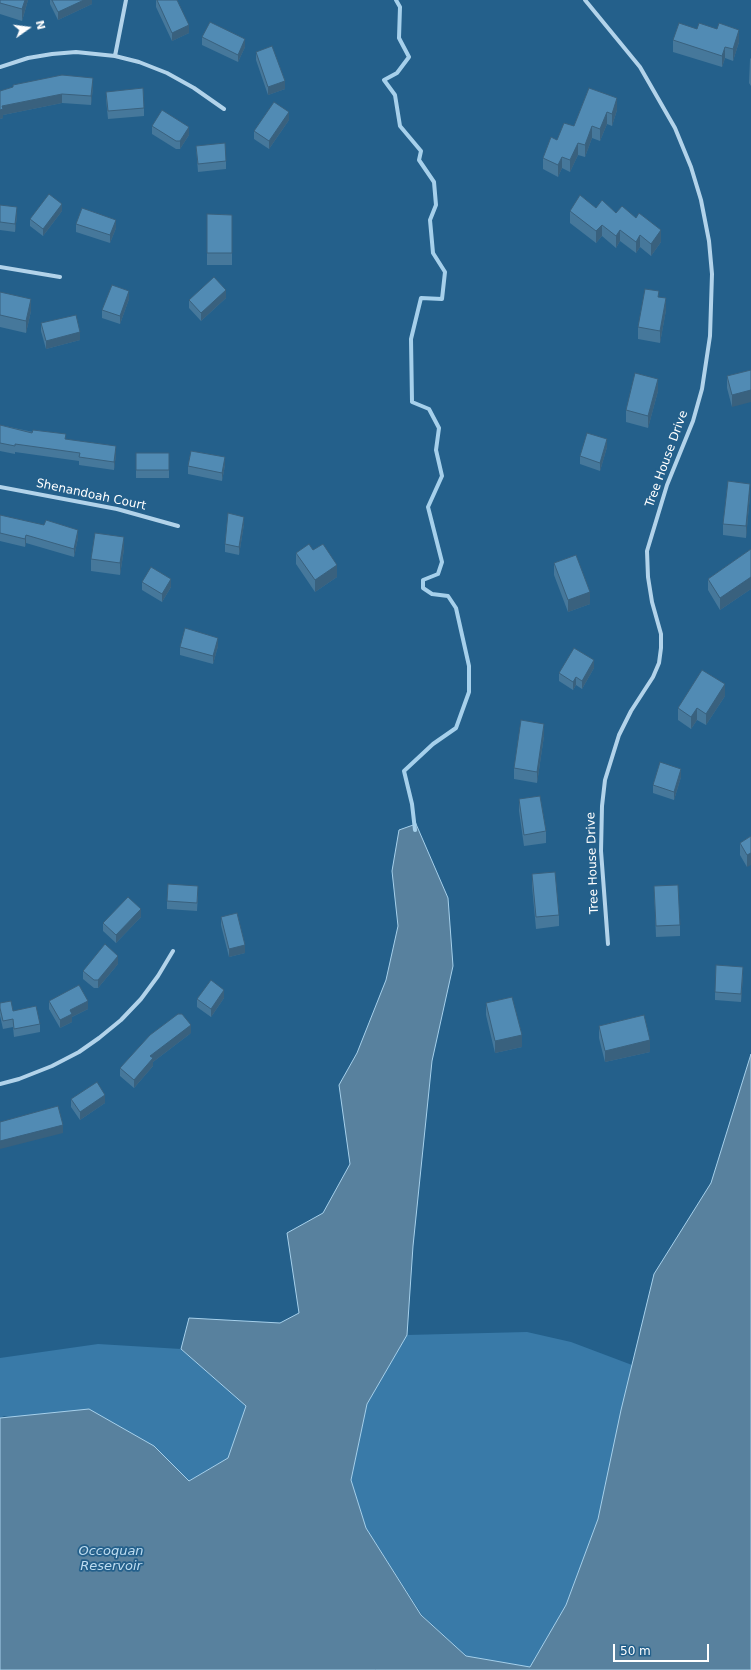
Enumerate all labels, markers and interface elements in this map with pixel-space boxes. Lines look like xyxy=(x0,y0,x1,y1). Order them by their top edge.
north arrow xyxy=(8,8,48,48)
text: N xyxy=(33,19,48,31)
street label: Tree House Drive xyxy=(643,409,691,509)
street label: Shenandoah Court xyxy=(35,476,147,514)
street label: Tree House Drive xyxy=(584,812,602,914)
water label: Occoquan Reservoir xyxy=(78,1544,144,1575)
scale bar xyxy=(615,1636,711,1662)
text: 50 m xyxy=(620,1644,651,1658)

